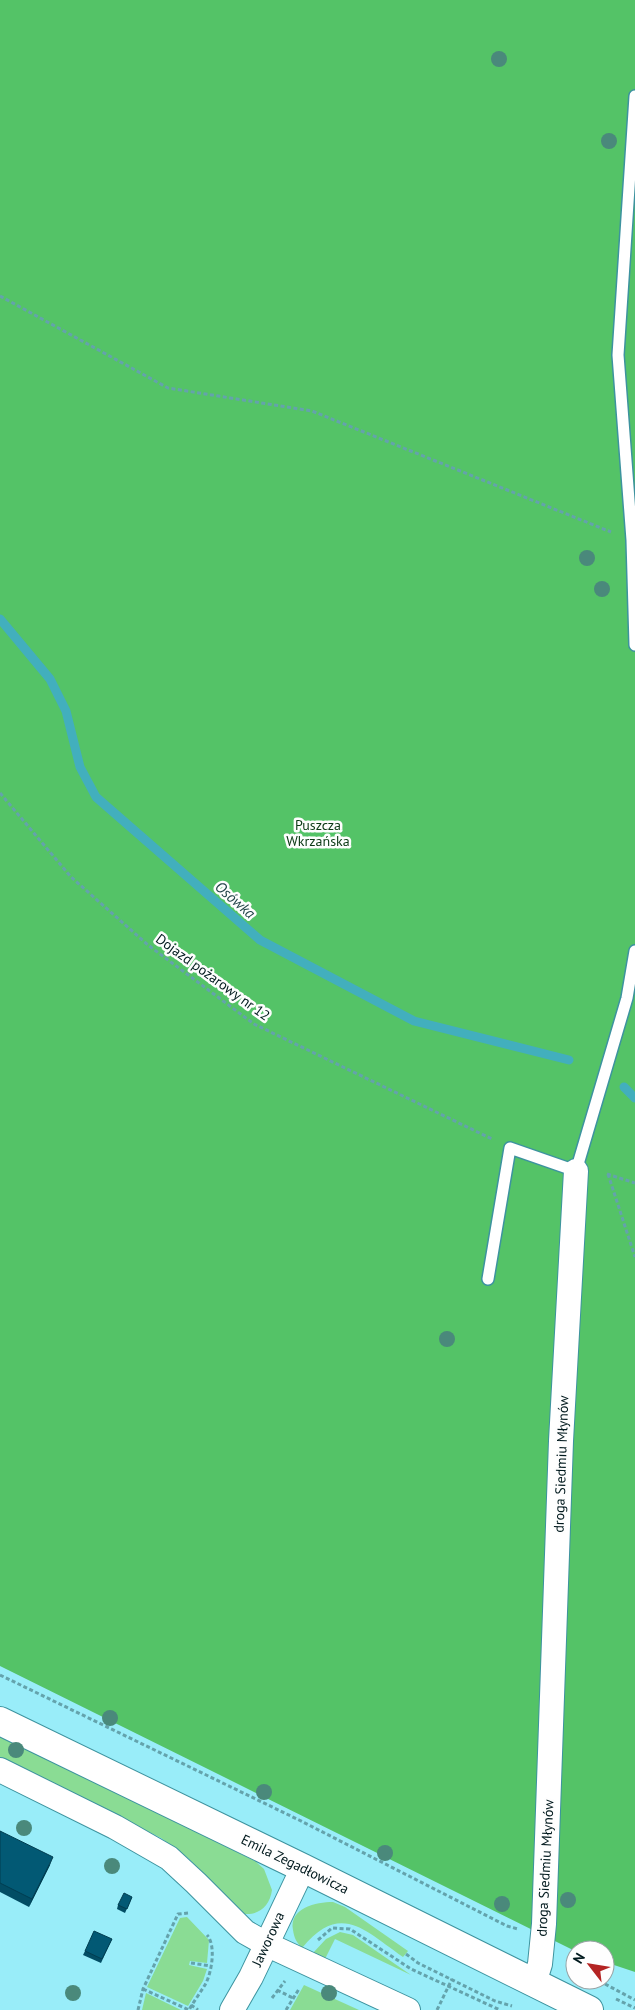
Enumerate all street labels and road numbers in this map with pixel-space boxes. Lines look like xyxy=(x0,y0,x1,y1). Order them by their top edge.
street label: Dojazd pożarowy nr 12 xyxy=(152,930,274,1024)
street label: droga Siedmiu Młynów xyxy=(550,1394,572,1533)
street label: droga Siedmiu Młynów xyxy=(532,1798,558,1937)
street label: Emila Zegadłowicza xyxy=(238,1830,352,1898)
street label: Jaworowa xyxy=(247,1909,288,1970)

